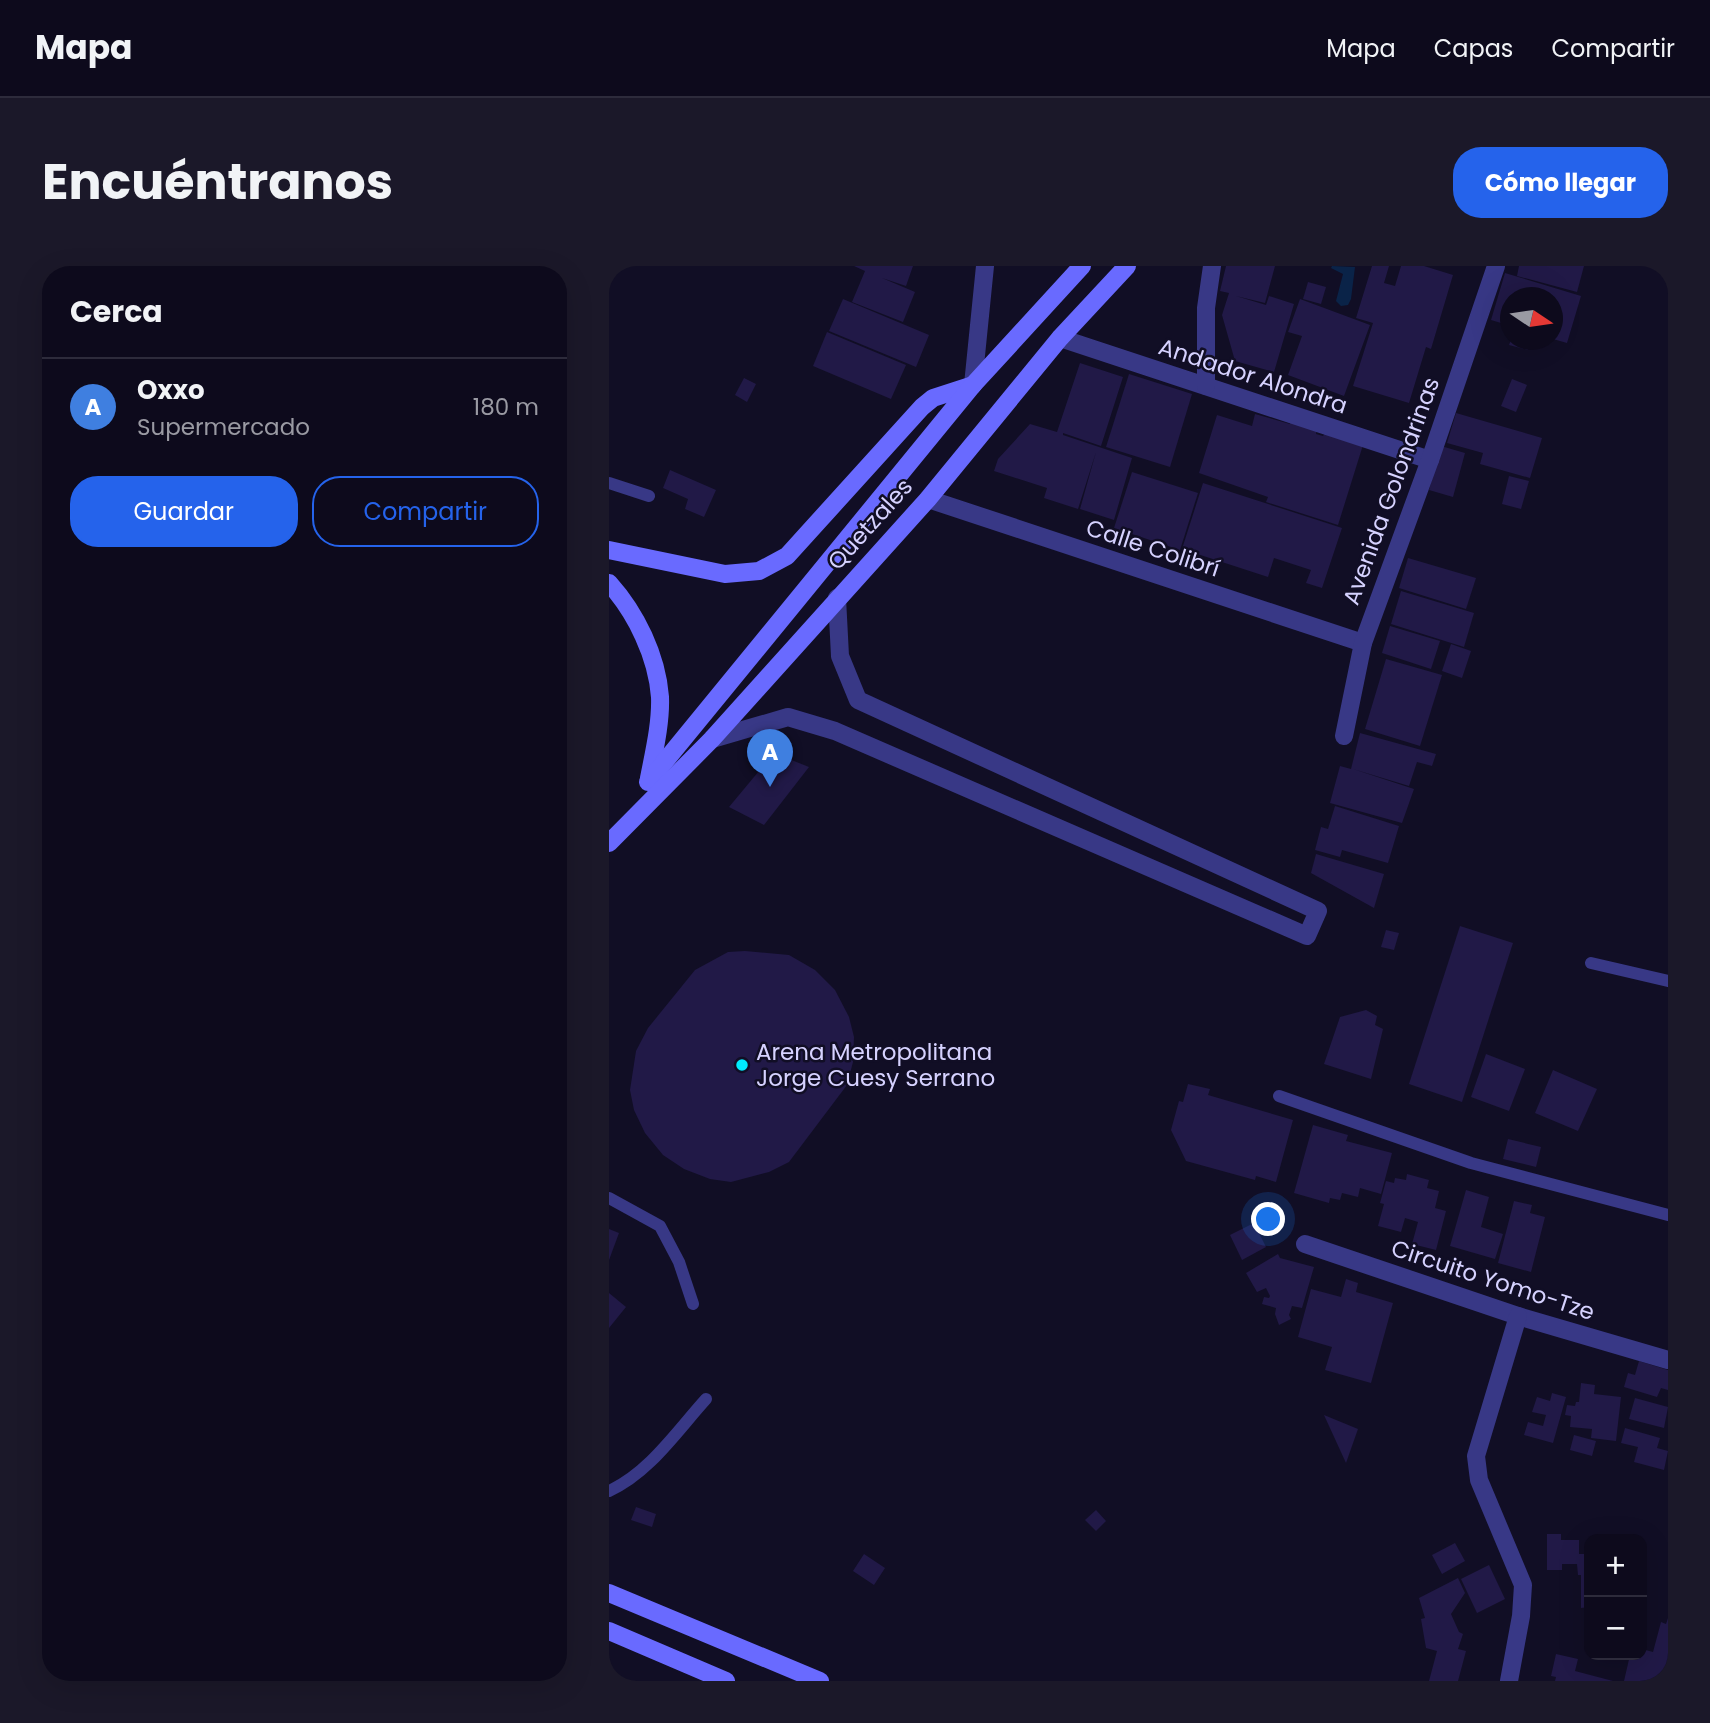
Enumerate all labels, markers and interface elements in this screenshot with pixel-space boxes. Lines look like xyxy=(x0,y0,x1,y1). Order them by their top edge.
text: Mapa xyxy=(35,24,133,71)
text: Mapa xyxy=(1326,32,1396,65)
text: Capas xyxy=(1434,32,1513,65)
text: Compartir xyxy=(1551,32,1675,65)
button: Cómo llegar xyxy=(1453,147,1668,218)
text: Encuéntranos xyxy=(42,148,393,216)
north arrow xyxy=(1500,287,1563,350)
text: Cerca xyxy=(70,290,163,333)
street label: Andador Alondra xyxy=(1155,330,1351,422)
text: Oxxo xyxy=(137,372,205,408)
street label: Avenida Golondrinas xyxy=(1335,373,1447,609)
text: A xyxy=(85,391,101,423)
text: 180 m xyxy=(473,391,539,423)
text: Supermercado xyxy=(137,411,310,443)
street label: Quetzales xyxy=(820,471,920,577)
button: Guardar xyxy=(70,476,298,547)
button: Compartir xyxy=(312,476,539,547)
street label: Calle Colibrí xyxy=(1082,511,1224,585)
pin: A xyxy=(747,729,793,787)
place label: Arena Metropolitana Jorge Cuesy Serrano xyxy=(756,1036,995,1094)
marker: Arena Metropolitana Jorge Cuesy Serrano xyxy=(734,1057,750,1073)
your location xyxy=(1251,1202,1285,1236)
street label: Circuito Yomo-Tze xyxy=(1387,1232,1599,1328)
map controls xyxy=(1584,1534,1647,1660)
button: + xyxy=(1584,1534,1647,1597)
button: − xyxy=(1584,1597,1647,1660)

